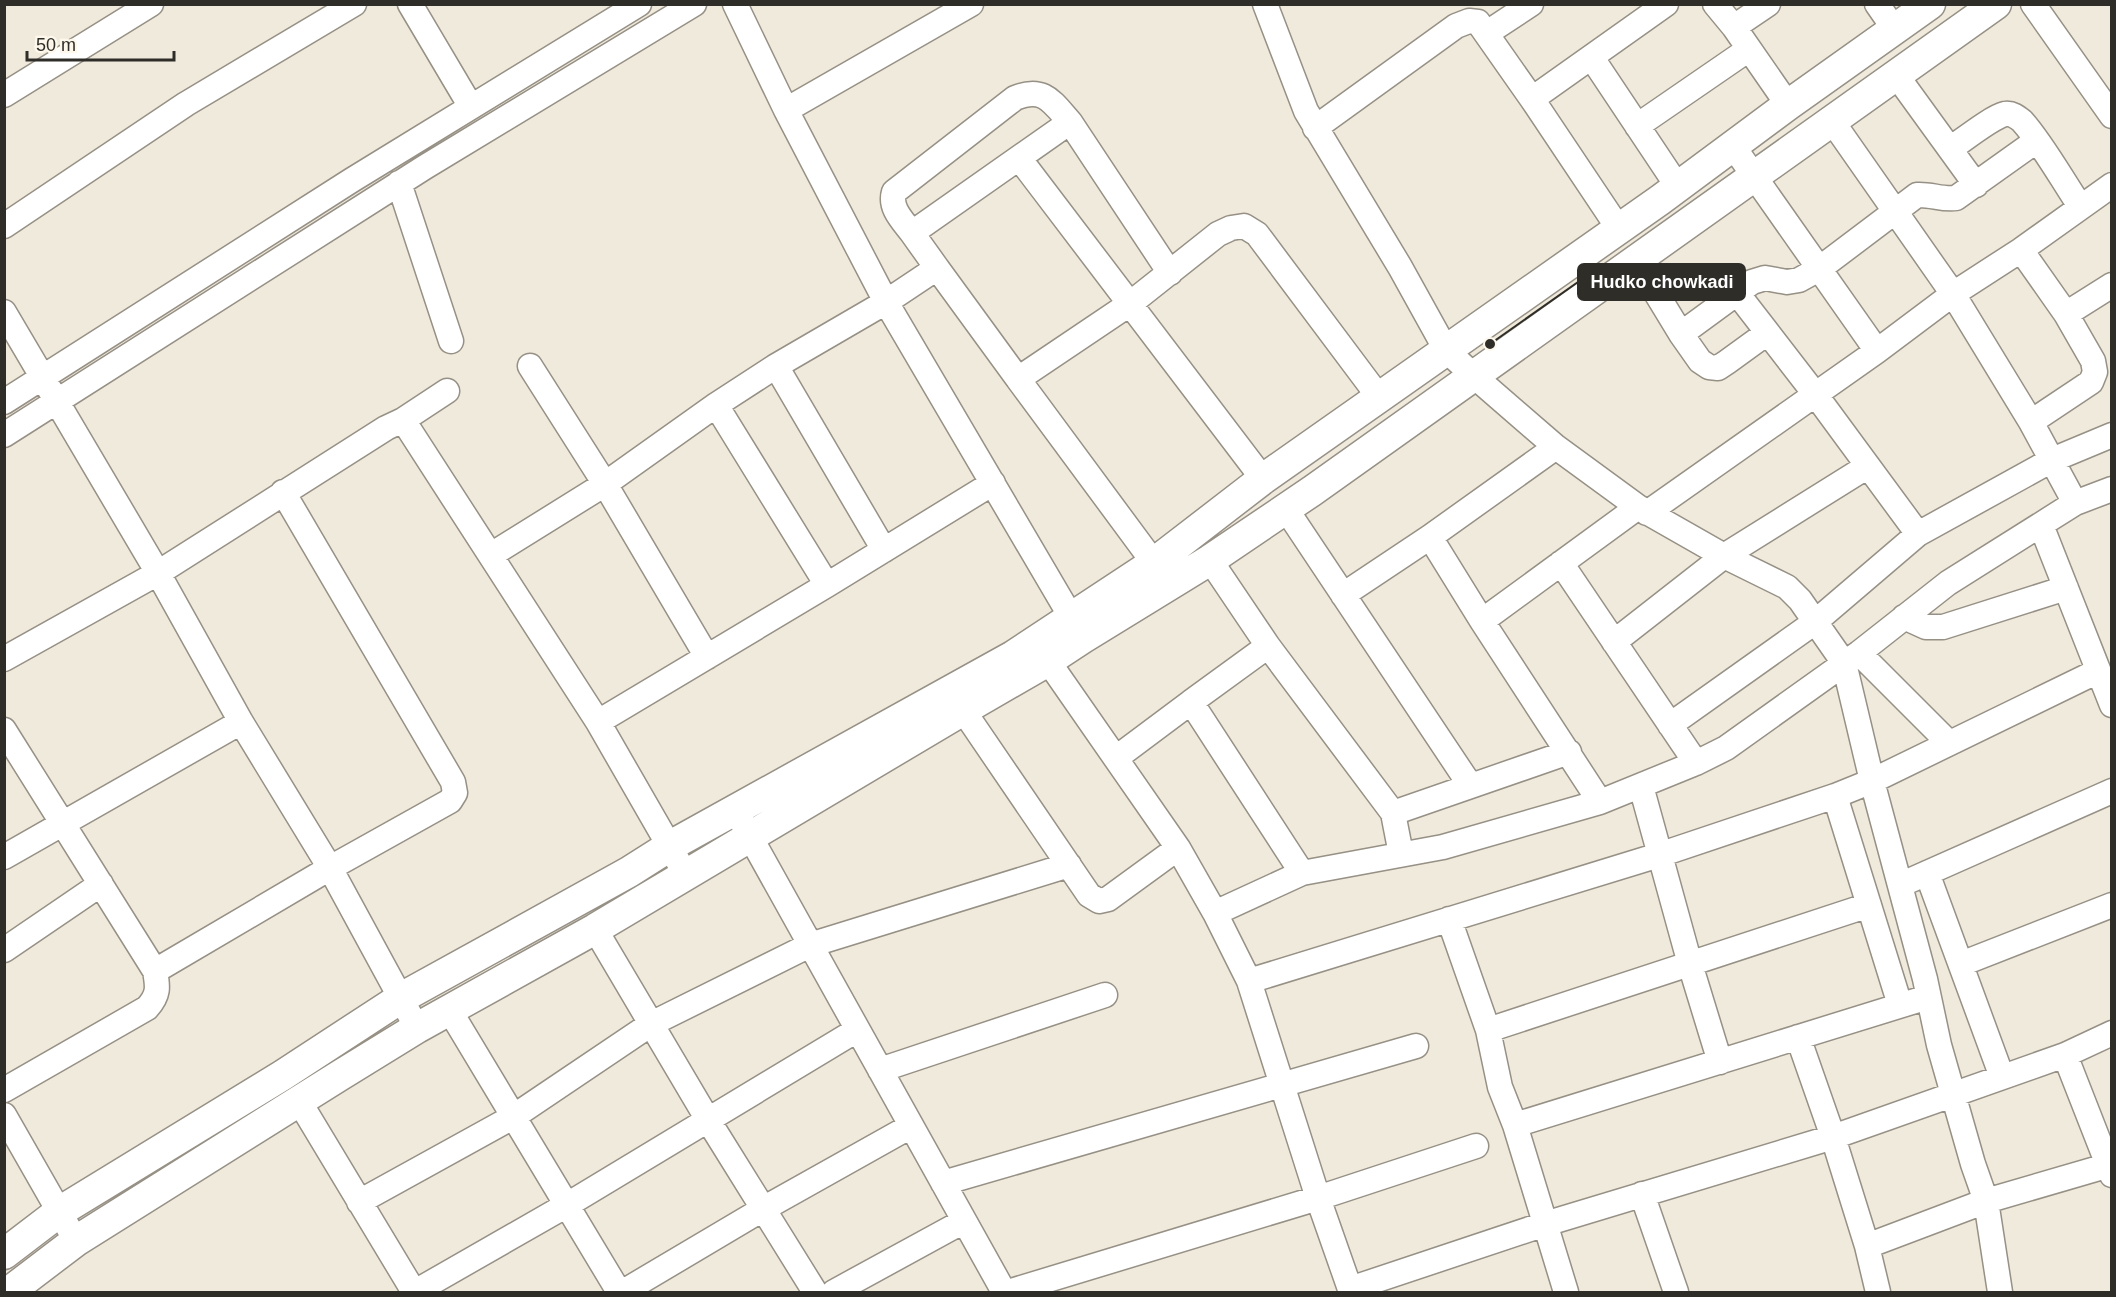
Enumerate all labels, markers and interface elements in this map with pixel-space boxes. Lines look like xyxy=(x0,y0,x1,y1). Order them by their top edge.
scale bar xyxy=(27,24,174,62)
text: 50 m xyxy=(36,35,76,55)
callout: Hudko chowkadi xyxy=(1578,264,1745,300)
text: Hudko chowkadi xyxy=(1590,272,1734,292)

